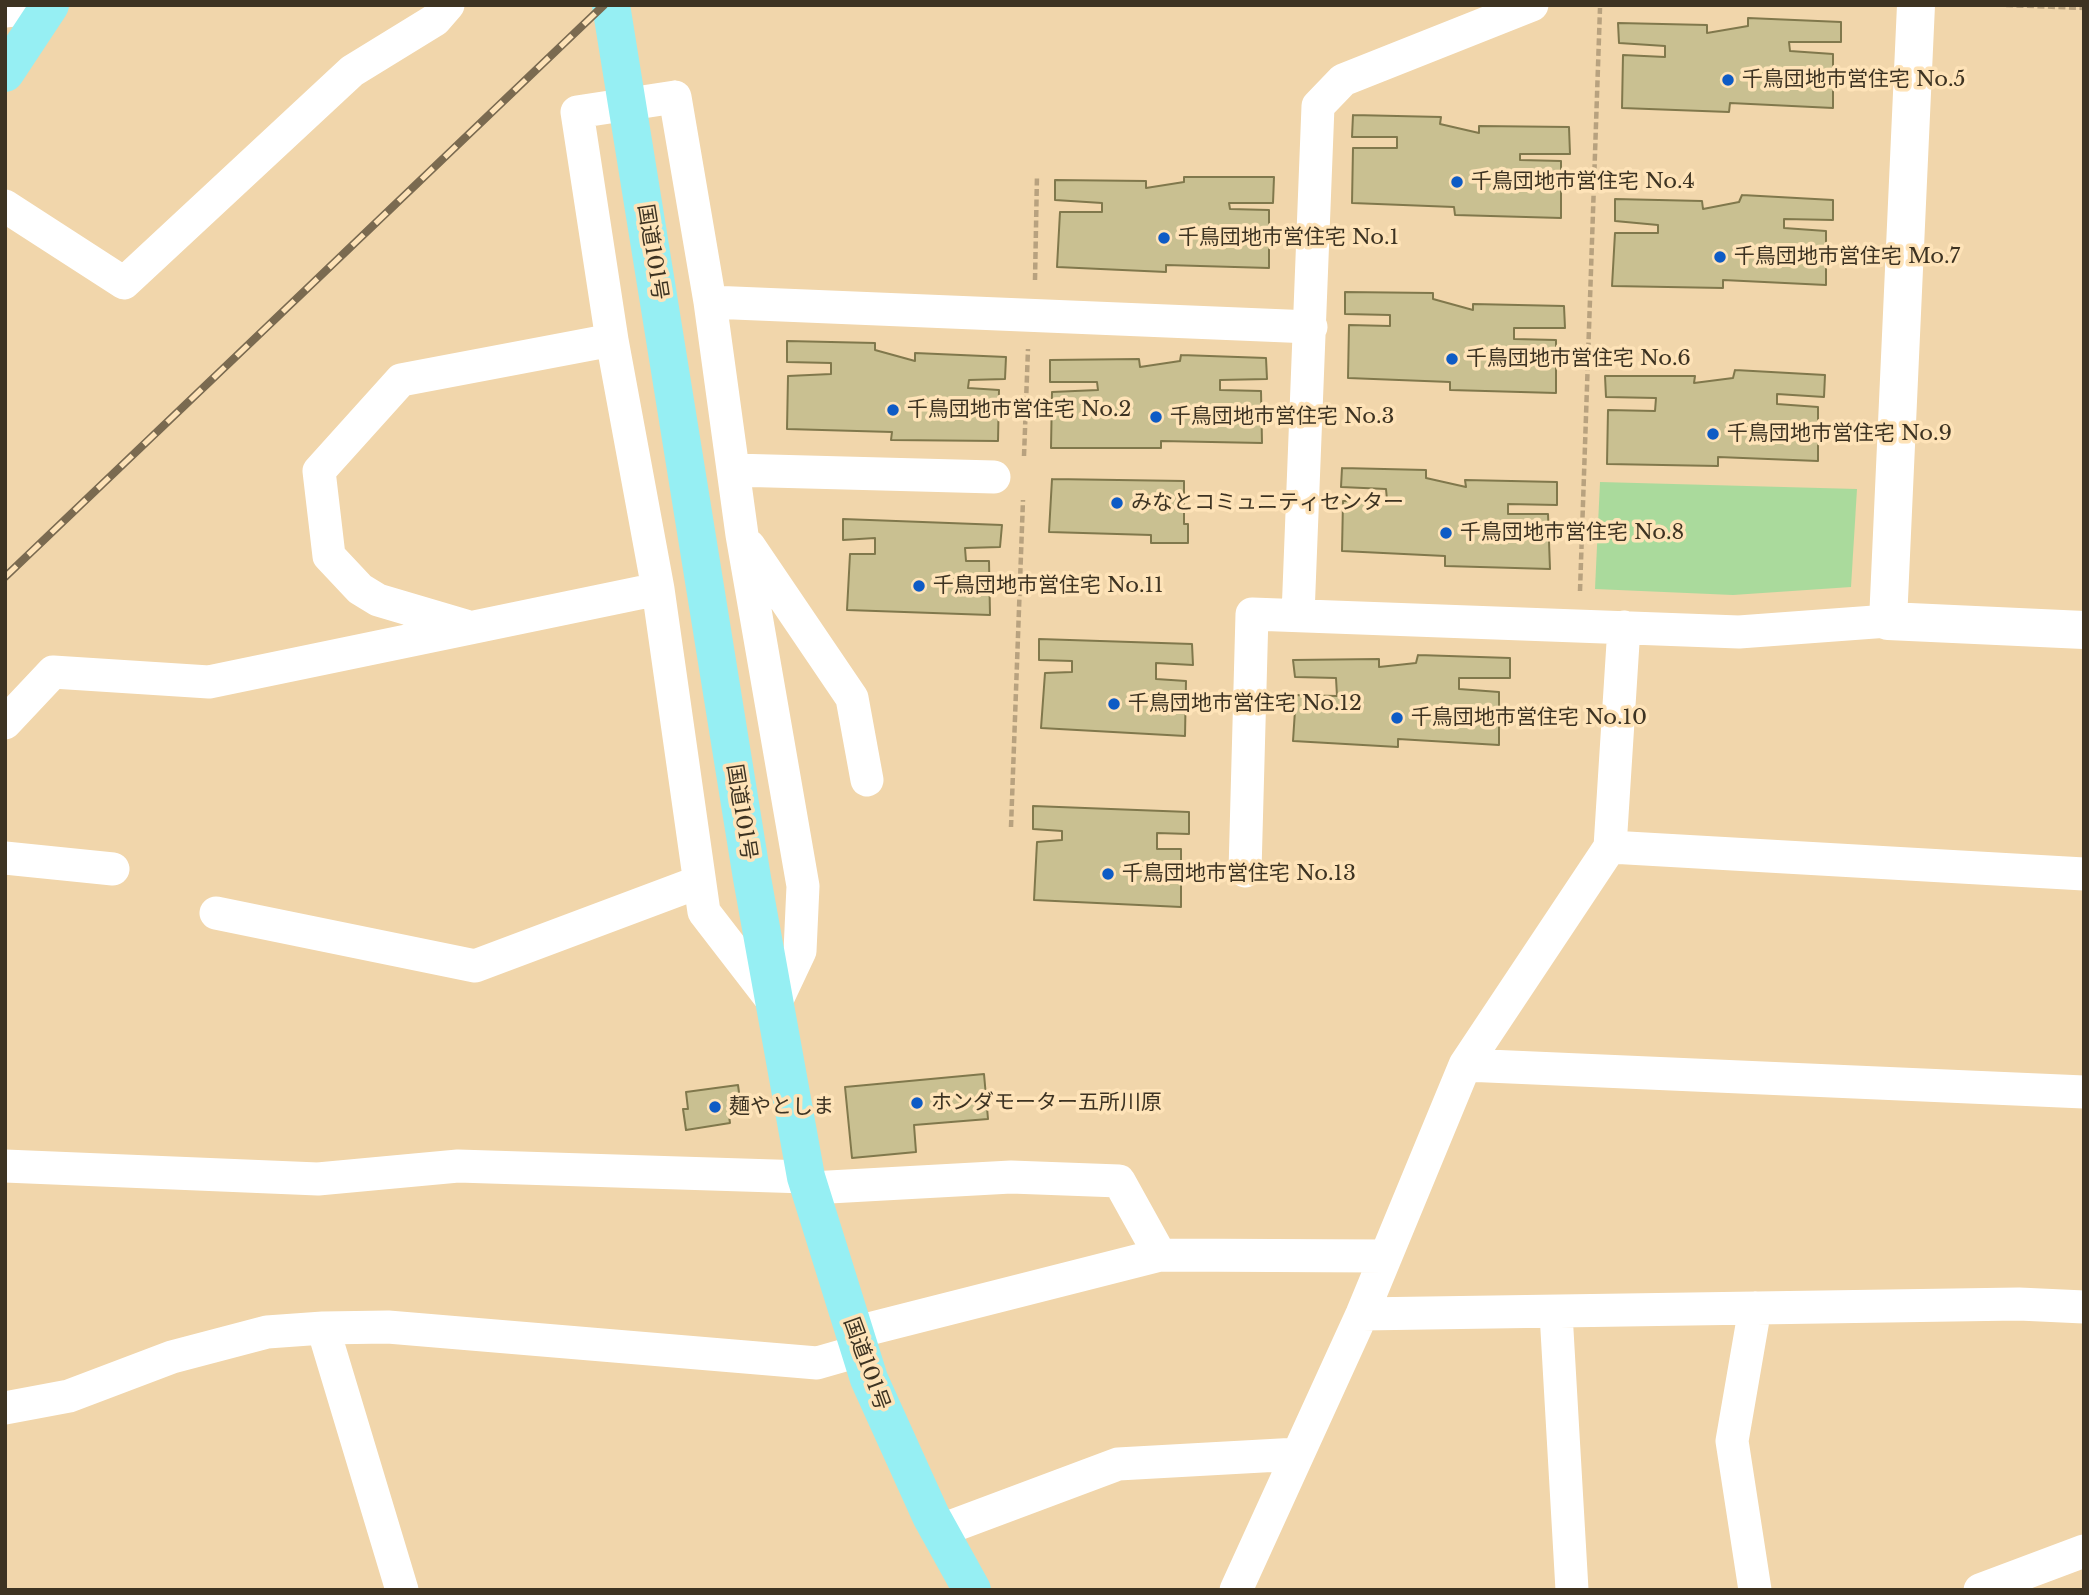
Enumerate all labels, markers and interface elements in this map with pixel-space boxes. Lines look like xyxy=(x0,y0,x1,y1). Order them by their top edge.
place label: 千鳥団地市営住宅 No.5 xyxy=(1742,67,1966,93)
marker: 千鳥団地市営住宅 No.5 xyxy=(1720,72,1736,88)
place label: 千鳥団地市営住宅 No.4 xyxy=(1471,169,1695,195)
marker: 千鳥団地市営住宅 No.4 xyxy=(1449,174,1465,190)
street label: 国道101号 xyxy=(632,202,672,302)
place label: 千鳥団地市営住宅 No.1 xyxy=(1178,225,1399,251)
marker: 千鳥団地市営住宅 No.1 xyxy=(1156,230,1172,246)
place label: 千鳥団地市営住宅 Mo.7 xyxy=(1734,244,1960,270)
marker: 千鳥団地市営住宅 Mo.7 xyxy=(1712,249,1728,265)
place label: 千鳥団地市営住宅 No.6 xyxy=(1466,346,1691,372)
marker: 千鳥団地市営住宅 No.6 xyxy=(1444,351,1460,367)
place label: 千鳥団地市営住宅 No.2 xyxy=(907,397,1132,423)
marker: 千鳥団地市営住宅 No.2 xyxy=(885,402,901,418)
place label: 千鳥団地市営住宅 No.3 xyxy=(1170,404,1395,430)
marker: 千鳥団地市営住宅 No.3 xyxy=(1148,409,1164,425)
place label: 千鳥団地市営住宅 No.9 xyxy=(1727,421,1952,447)
marker: 千鳥団地市営住宅 No.9 xyxy=(1705,426,1721,442)
place label: みなとコミュニティセンター xyxy=(1131,490,1404,516)
marker: みなとコミュニティセンター xyxy=(1109,495,1125,511)
place label: 千鳥団地市営住宅 No.8 xyxy=(1460,520,1684,546)
marker: 千鳥団地市営住宅 No.8 xyxy=(1438,525,1454,541)
place label: 千鳥団地市営住宅 No.11 xyxy=(933,573,1163,599)
marker: 千鳥団地市営住宅 No.11 xyxy=(911,578,927,594)
place label: 千鳥団地市営住宅 No.12 xyxy=(1128,691,1362,717)
marker: 千鳥団地市営住宅 No.12 xyxy=(1106,696,1122,712)
place label: 千鳥団地市営住宅 No.10 xyxy=(1411,705,1647,731)
marker: 千鳥団地市営住宅 No.10 xyxy=(1389,710,1405,726)
street label: 国道101号 xyxy=(721,762,761,862)
place label: 千鳥団地市営住宅 No.13 xyxy=(1122,861,1356,887)
marker: 千鳥団地市営住宅 No.13 xyxy=(1100,866,1116,882)
place label: ホンダモーター五所川原 xyxy=(931,1090,1162,1116)
place label: 麺やとしま xyxy=(729,1094,834,1120)
marker: ホンダモーター五所川原 xyxy=(909,1095,925,1111)
marker: 麺やとしま xyxy=(707,1099,723,1115)
street label: 国道101号 xyxy=(838,1314,894,1414)

